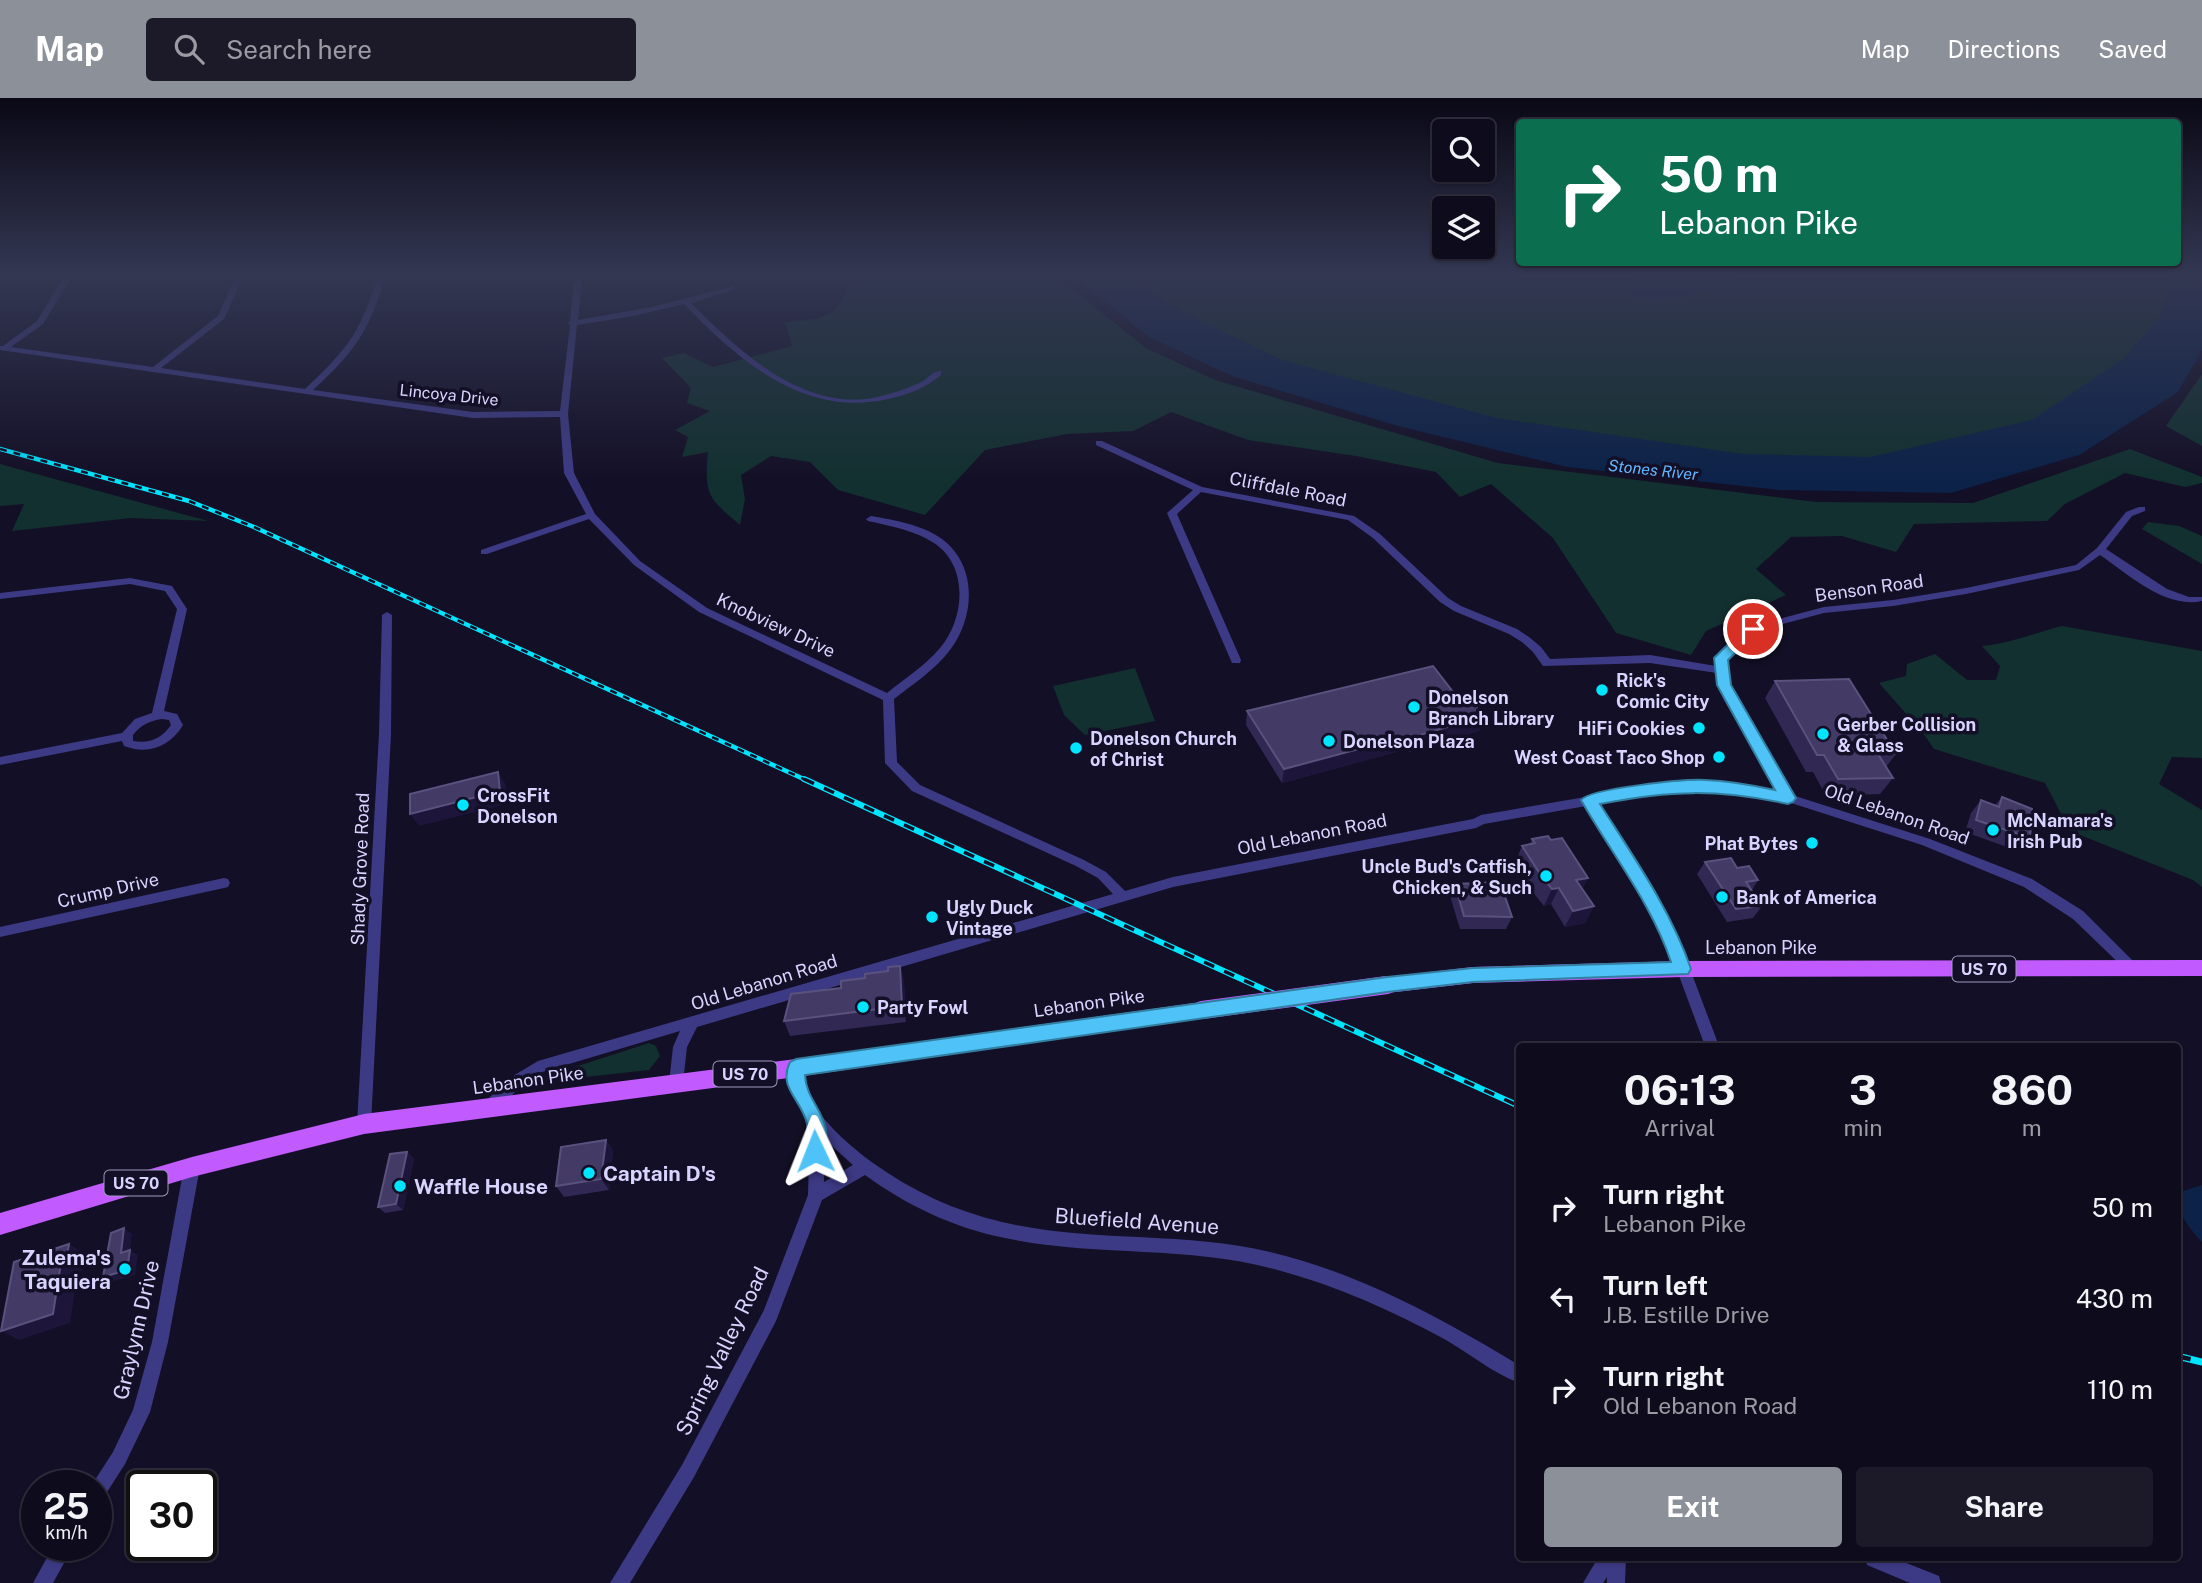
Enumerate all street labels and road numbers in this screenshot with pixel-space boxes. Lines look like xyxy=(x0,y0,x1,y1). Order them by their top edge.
street label: Lincoya Drive xyxy=(399,380,499,410)
street label: Cliffdale Road xyxy=(1228,467,1348,511)
street label: Benson Road xyxy=(1813,570,1925,606)
street label: Knobview Drive xyxy=(713,588,839,662)
street label: Old Lebanon Road xyxy=(1822,779,1972,849)
street label: Shady Grove Road xyxy=(347,792,373,946)
street label: Old Lebanon Road xyxy=(1235,809,1389,859)
street label: Crump Drive xyxy=(55,868,161,912)
street label: Lebanon Pike xyxy=(1705,937,1817,958)
street label: Old Lebanon Road xyxy=(688,950,840,1014)
road number: US 70 xyxy=(1952,956,2016,982)
street label: Lebanon Pike xyxy=(1032,985,1146,1021)
street label: Lebanon Pike xyxy=(471,1062,585,1098)
road number: US 70 xyxy=(714,1062,776,1086)
road number: US 70 xyxy=(104,1170,168,1196)
street label: Bluefield Avenue xyxy=(1054,1203,1220,1239)
street label: Graylynn Drive xyxy=(108,1258,164,1402)
street label: Spring Valley Road xyxy=(670,1263,774,1439)

